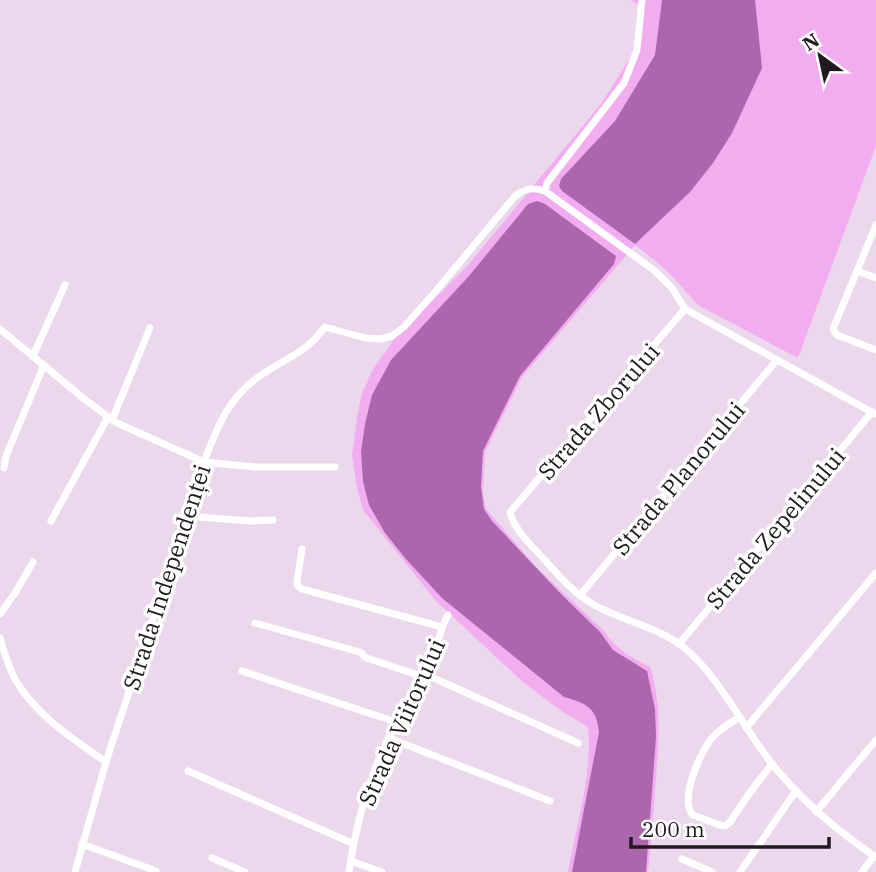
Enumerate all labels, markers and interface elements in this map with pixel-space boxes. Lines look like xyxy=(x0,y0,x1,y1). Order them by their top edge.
north arrow xyxy=(785,21,855,91)
text: N xyxy=(798,28,824,56)
street label: Strada Zborului xyxy=(531,337,665,485)
street label: Strada Planorului xyxy=(605,395,751,561)
street label: Strada Zepelinului xyxy=(699,441,851,615)
street label: Strada Independenței xyxy=(115,460,217,694)
street label: Strada Viitorului xyxy=(351,634,451,810)
scale bar xyxy=(631,806,829,850)
text: 200 m xyxy=(642,815,705,843)

